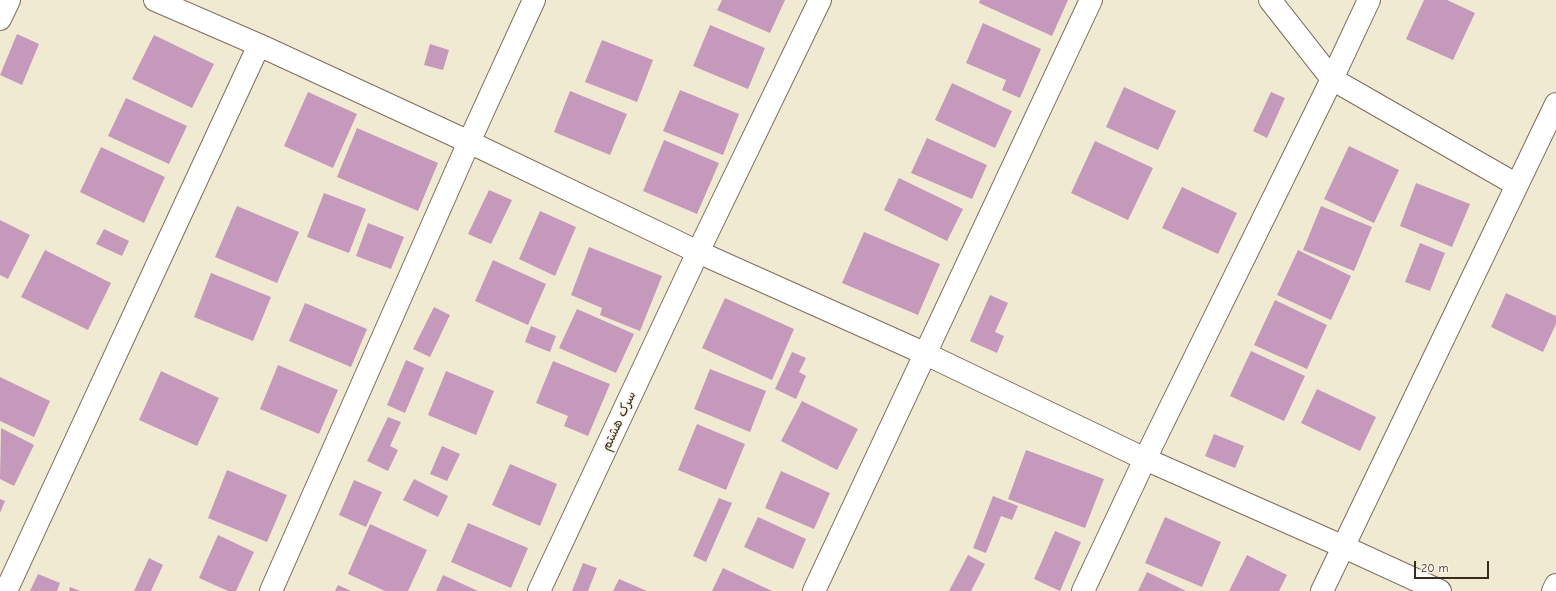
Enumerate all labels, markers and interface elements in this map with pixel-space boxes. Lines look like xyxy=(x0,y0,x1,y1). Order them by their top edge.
street label: سرک هشتم xyxy=(598,389,640,453)
scale bar xyxy=(1416,553,1491,579)
text: 20 m xyxy=(1421,561,1449,575)

